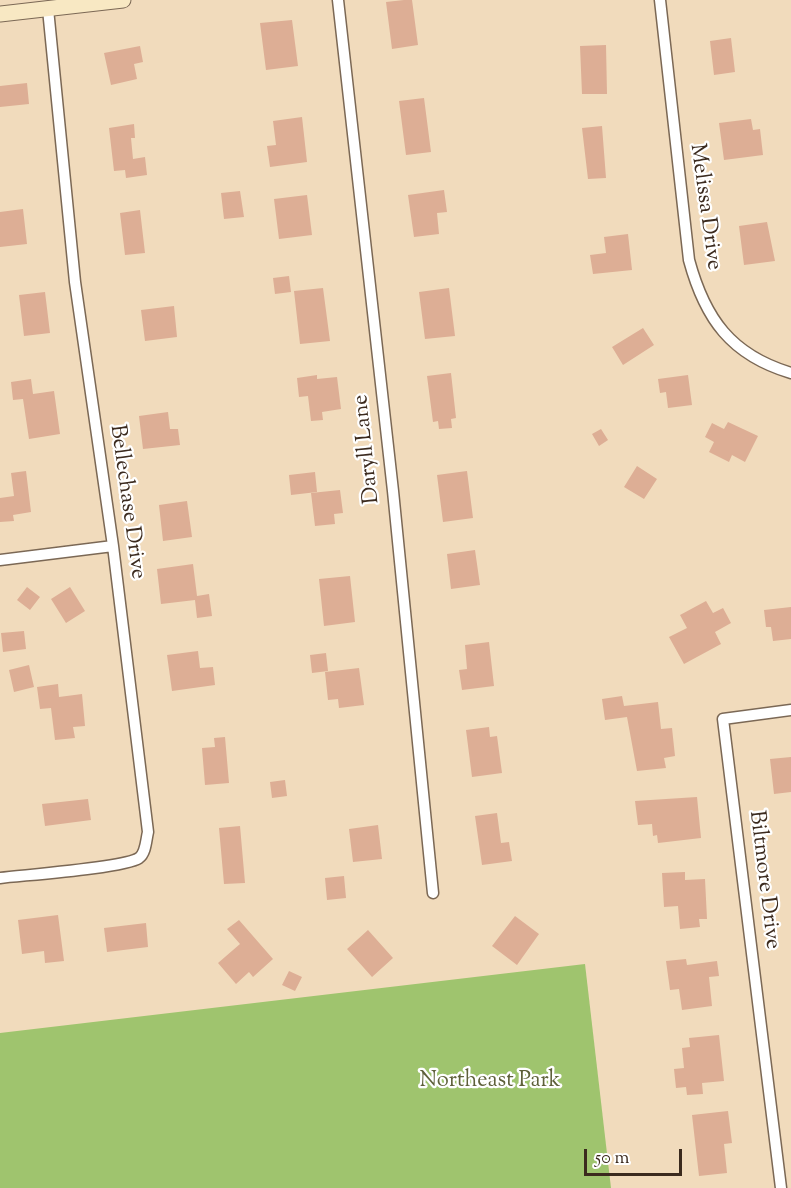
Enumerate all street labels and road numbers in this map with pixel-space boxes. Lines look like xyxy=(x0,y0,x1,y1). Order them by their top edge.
street label: Melissa Drive xyxy=(682,142,726,272)
street label: Daryll Lane xyxy=(349,393,387,505)
street label: Bellechase Drive xyxy=(102,423,150,581)
street label: Biltmore Drive xyxy=(741,809,785,951)

